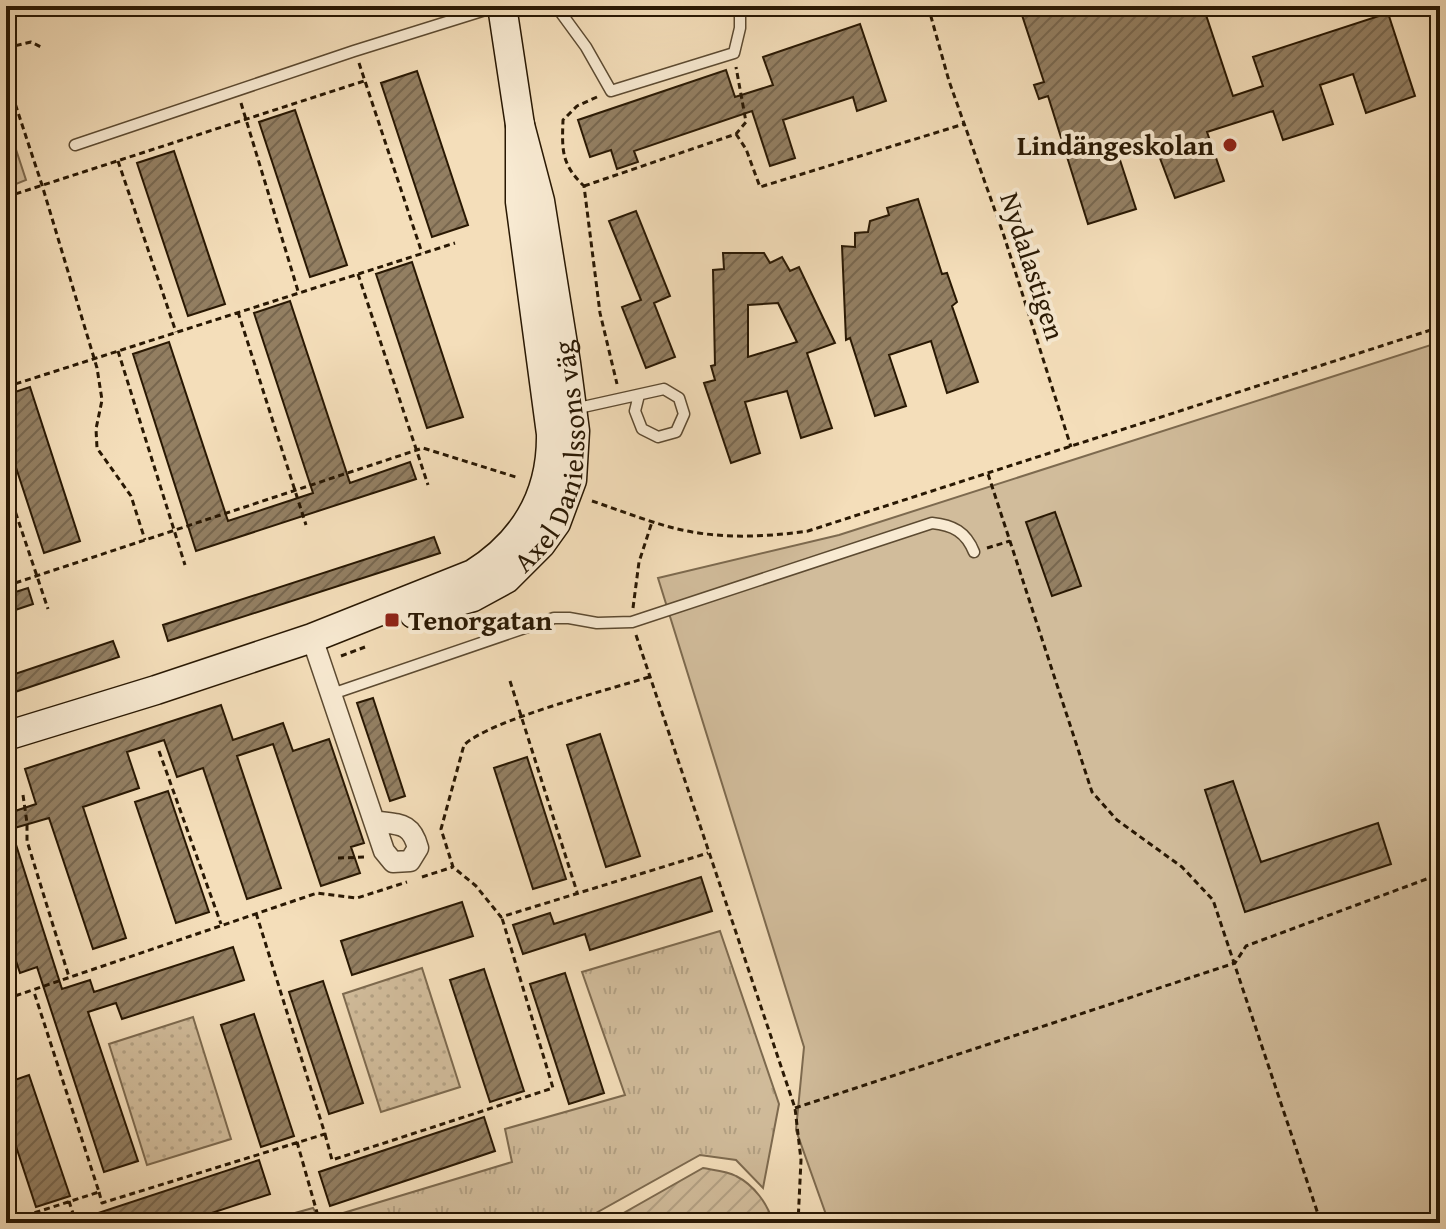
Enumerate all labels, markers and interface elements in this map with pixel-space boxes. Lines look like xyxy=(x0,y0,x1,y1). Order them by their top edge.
place label: Lindängeskolan xyxy=(1017,124,1214,165)
marker: Lindängeskolan xyxy=(1221,136,1239,154)
street label: Nydalastigen xyxy=(990,187,1077,345)
street label: Axel Danielssons väg xyxy=(503,338,595,581)
place label: Tenorgatan xyxy=(408,599,553,640)
marker: Tenorgatan xyxy=(383,611,401,629)

